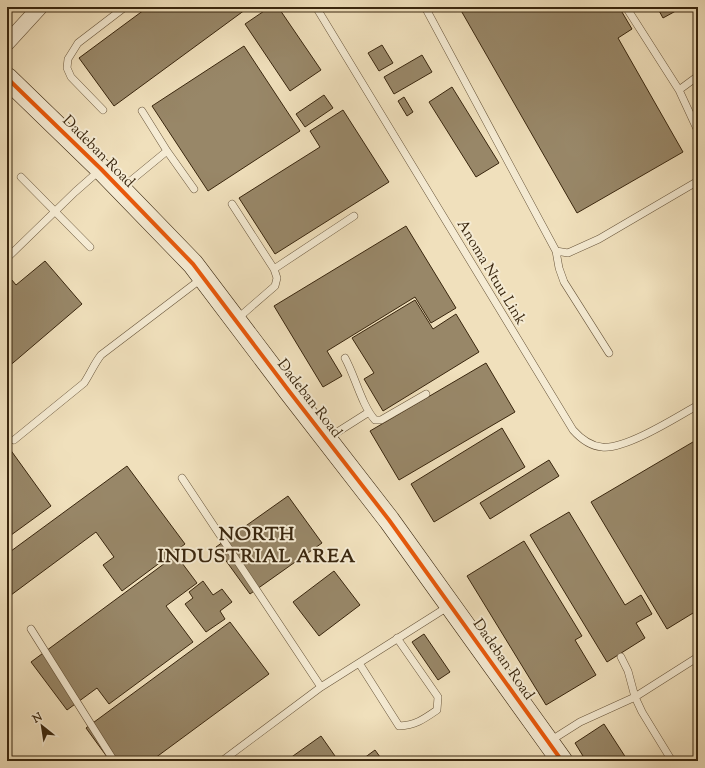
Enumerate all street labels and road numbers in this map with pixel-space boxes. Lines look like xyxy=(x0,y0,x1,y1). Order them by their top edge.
street label: Dadeban Road xyxy=(57,111,139,193)
street label: Anoma Ntuu Link xyxy=(451,216,530,329)
street label: Dadeban Road xyxy=(271,355,347,443)
street label: Dadeban Road xyxy=(467,615,539,705)

